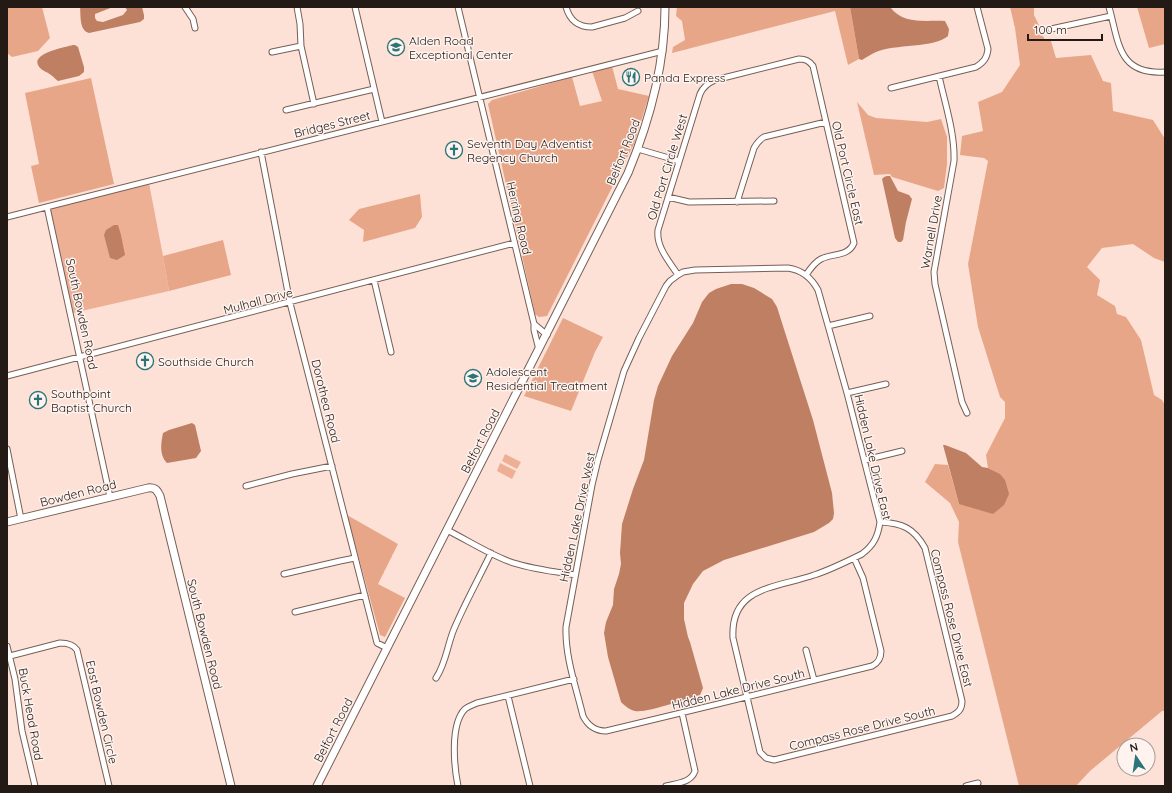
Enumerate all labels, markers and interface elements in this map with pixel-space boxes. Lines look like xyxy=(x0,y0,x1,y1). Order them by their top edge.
scale bar xyxy=(1028,16,1102,42)
text: 100 m xyxy=(1034,22,1067,37)
place label: Alden Road Exceptional Center xyxy=(409,33,513,62)
school or university icon: Alden Road Exceptional Center xyxy=(386,37,406,57)
restaurant icon: Panda Express xyxy=(621,67,641,87)
place label: Panda Express xyxy=(644,70,726,85)
street label: Bridges Street xyxy=(292,107,372,141)
street label: Old Port Circle West xyxy=(644,112,690,222)
street label: Belfort Road xyxy=(603,117,643,187)
street label: Old Port Circle East xyxy=(829,120,867,226)
place label: Seventh Day Adventist Regency Church xyxy=(467,136,592,165)
church icon: Seventh Day Adventist Regency Church xyxy=(444,140,464,160)
street label: Herring Road xyxy=(503,180,535,256)
street label: Warnell Drive xyxy=(917,194,945,270)
street label: South Bowden Road xyxy=(63,257,101,371)
street label: Mulhall Drive xyxy=(222,284,295,317)
church icon: Southside Church xyxy=(135,351,155,371)
place label: Southside Church xyxy=(158,354,254,369)
street label: Dorothea Road xyxy=(308,358,344,444)
place label: Adolescent Residential Treatment xyxy=(486,364,608,393)
school or university icon: Adolescent Residential Treatment xyxy=(463,368,483,388)
place label: Southpoint Baptist Church xyxy=(51,386,132,415)
church icon: Southpoint Baptist Church xyxy=(28,390,48,410)
street label: Hidden Lake Drive East xyxy=(851,393,895,521)
street label: Belfort Road xyxy=(457,406,503,476)
street label: Hidden Lake Drive West xyxy=(556,451,598,583)
street label: Bowden Road xyxy=(38,476,118,510)
street label: Compass Rose Drive East xyxy=(928,547,976,689)
street label: South Bowden Road xyxy=(184,577,226,691)
street label: East Bowden Circle xyxy=(83,659,121,765)
street label: Hidden Lake Drive South xyxy=(670,665,806,713)
street label: Buck Head Road xyxy=(15,667,47,761)
street label: Belfort Road xyxy=(310,695,356,765)
street label: Compass Rose Drive South xyxy=(787,703,937,753)
north arrow xyxy=(1116,737,1156,777)
text: N xyxy=(1128,740,1139,755)

